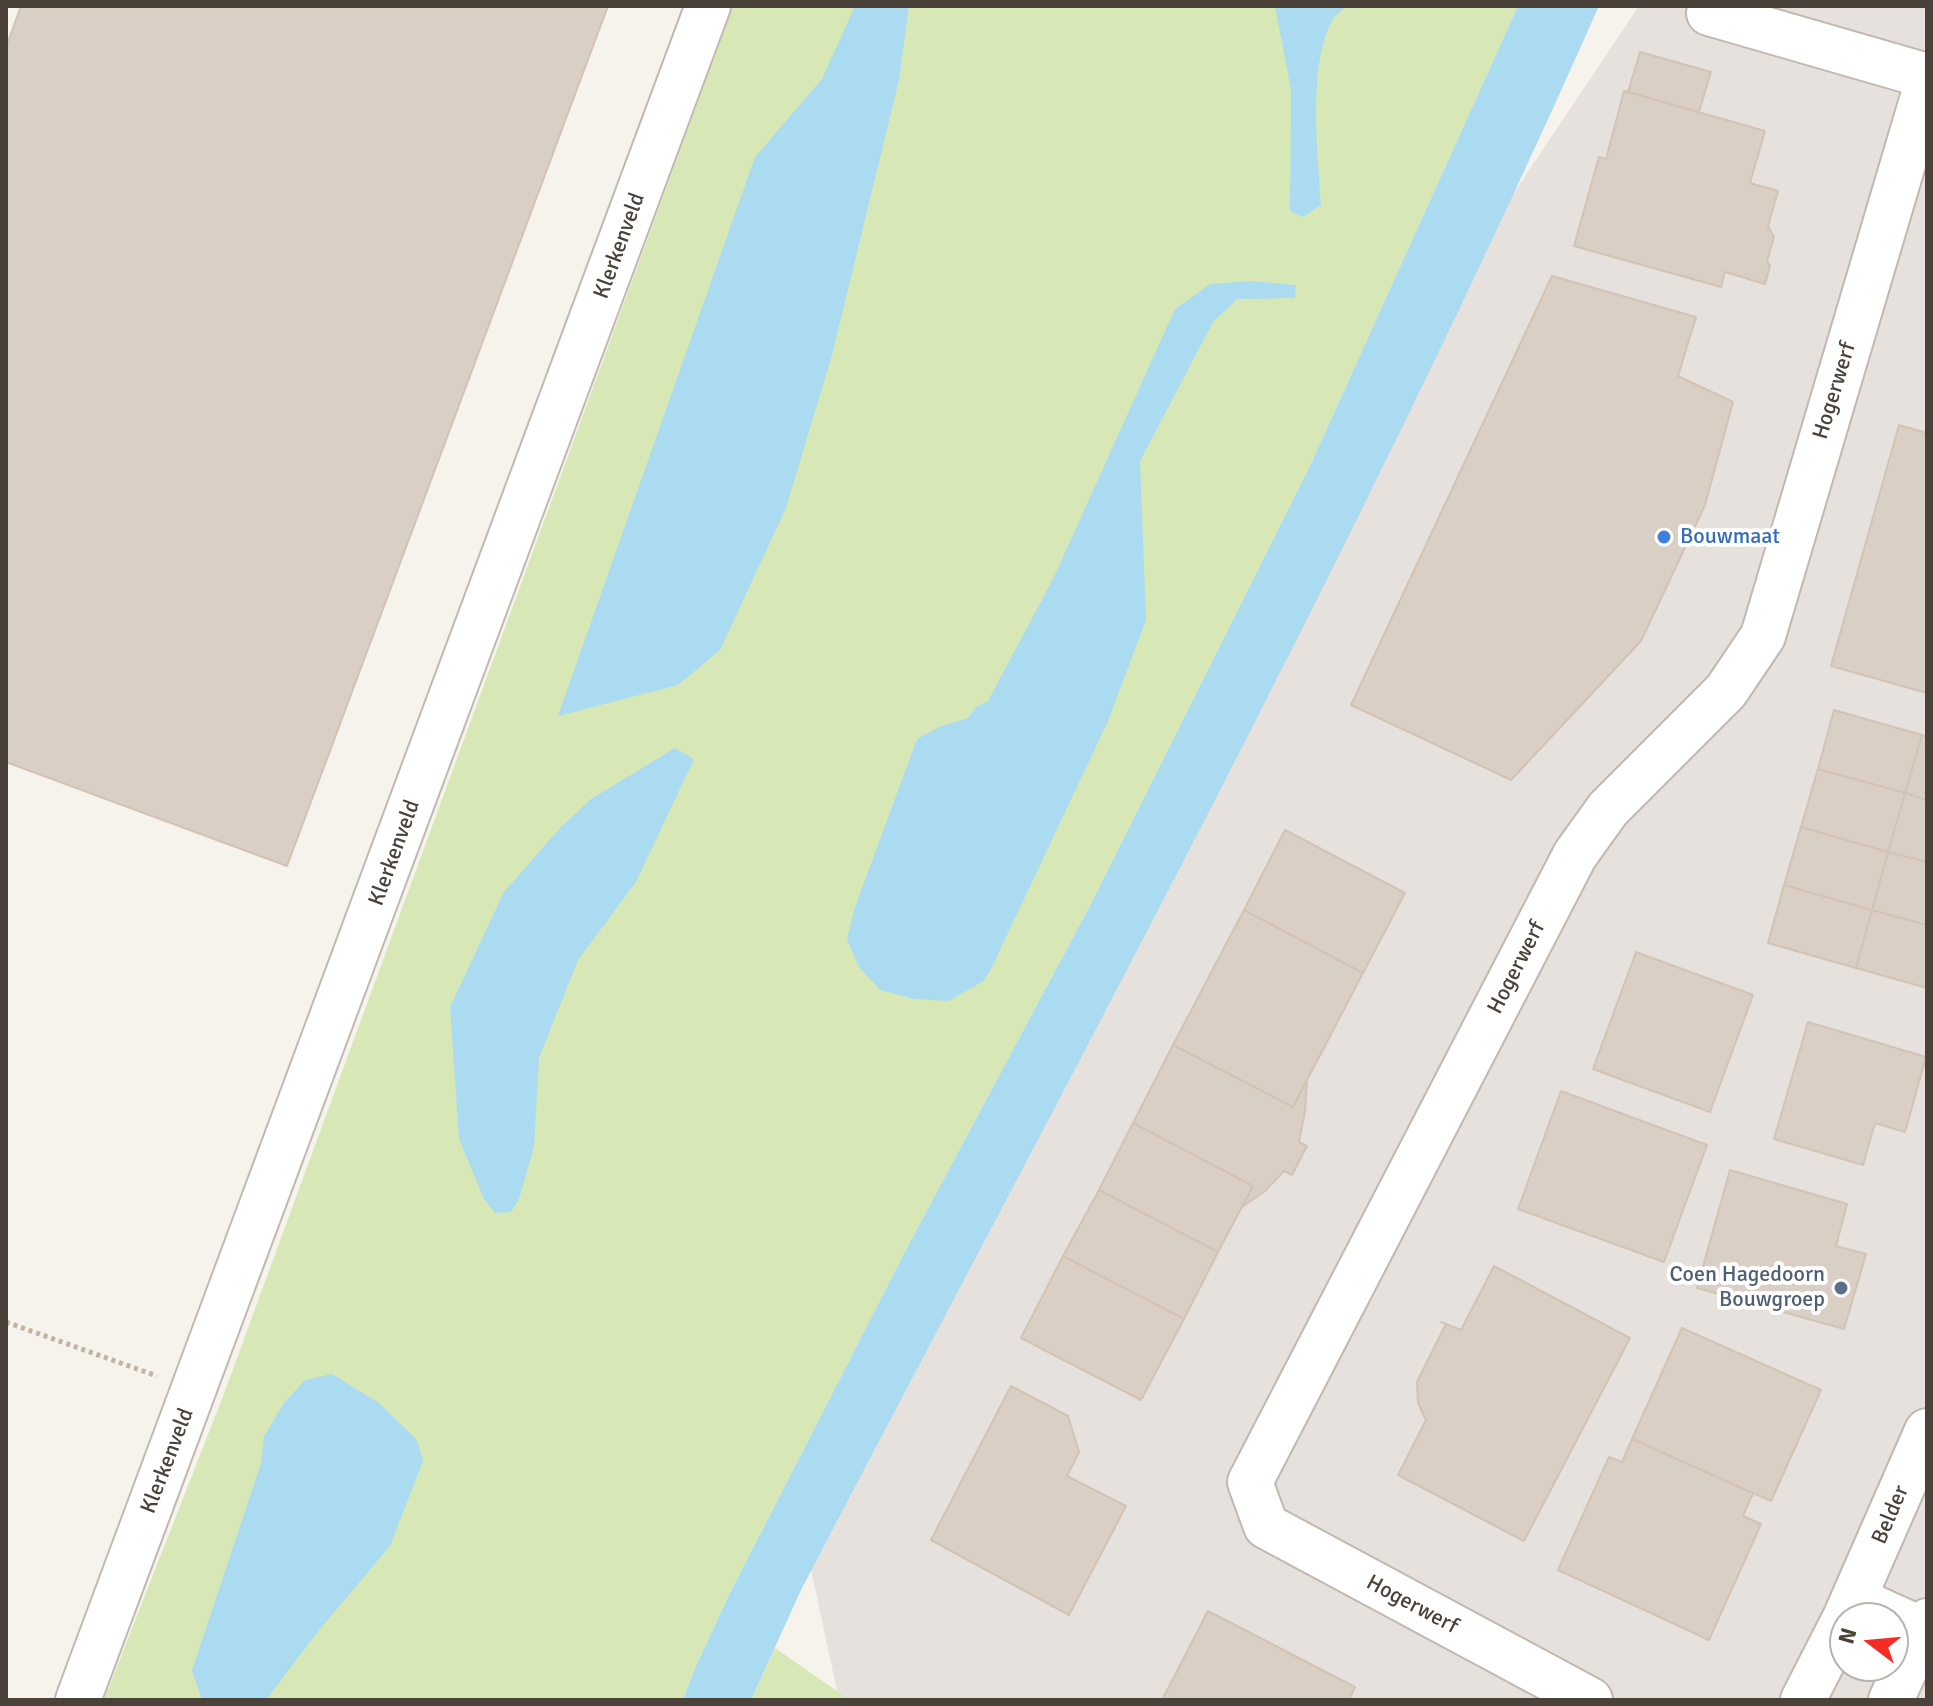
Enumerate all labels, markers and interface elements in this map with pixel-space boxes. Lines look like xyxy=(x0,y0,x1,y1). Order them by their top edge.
street label: Klerkenveld xyxy=(589,190,651,302)
street label: Hogerwerf xyxy=(1808,339,1862,443)
place label: Bouwmaat xyxy=(1680,524,1780,550)
marker: Bouwmaat xyxy=(1655,528,1673,546)
street label: Klerkenveld xyxy=(364,797,426,909)
street label: Hogerwerf xyxy=(1482,917,1552,1019)
place label: Coen Hagedoorn Bouwgroep xyxy=(1669,1262,1825,1314)
marker: Coen Hagedoorn Bouwgroep xyxy=(1832,1279,1850,1297)
street label: Klerkenveld xyxy=(136,1405,200,1517)
street label: Belder xyxy=(1867,1482,1915,1548)
street label: Hogerwerf xyxy=(1362,1570,1462,1640)
north arrow xyxy=(1829,1602,1909,1682)
text: N xyxy=(1832,1625,1862,1647)

